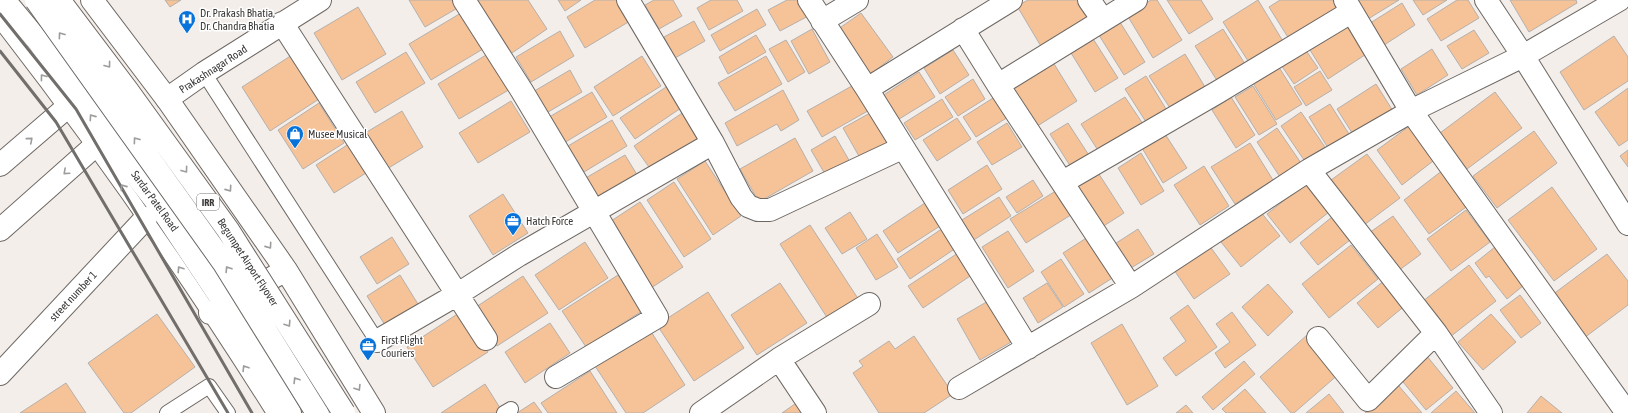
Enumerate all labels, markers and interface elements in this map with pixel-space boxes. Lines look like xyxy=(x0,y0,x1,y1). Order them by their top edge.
place label: Dr. Prakash Bhatia, Dr. Chandra Bhatia xyxy=(200,7,275,32)
hospital icon: Dr. Prakash Bhatia, Dr. Chandra Bhatia xyxy=(177,9,197,34)
one-way arrow xyxy=(59,32,66,39)
street label: Prakashnagar Road xyxy=(177,43,249,95)
one-way arrow xyxy=(103,60,110,67)
one-way arrow xyxy=(41,75,48,82)
one-way arrow xyxy=(90,114,97,121)
shop icon: Musee Musical xyxy=(285,124,305,149)
place label: Musee Musical xyxy=(308,128,367,140)
one-way arrow xyxy=(25,138,32,145)
one-way arrow xyxy=(134,138,141,145)
one-way arrow xyxy=(180,165,187,172)
one-way arrow xyxy=(63,167,70,174)
street label: Sardar Patel Road xyxy=(129,168,181,234)
one-way arrow xyxy=(121,184,128,191)
one-way arrow xyxy=(224,184,231,191)
road number: IRR xyxy=(197,194,219,210)
office icon: Hatch Force xyxy=(503,211,523,236)
place label: Hatch Force xyxy=(526,215,573,227)
street label: Begumpet Airport Flyover xyxy=(215,216,281,309)
one-way arrow xyxy=(264,242,272,249)
one-way arrow xyxy=(177,266,185,273)
one-way arrow xyxy=(225,266,232,273)
street label: street number 1 xyxy=(47,269,99,323)
one-way arrow xyxy=(283,320,291,327)
place label: First Flight Couriers xyxy=(381,334,423,359)
office icon: First Flight Couriers xyxy=(358,336,378,361)
one-way arrow xyxy=(243,365,250,372)
one-way arrow xyxy=(293,377,301,384)
one-way arrow xyxy=(354,384,361,391)

